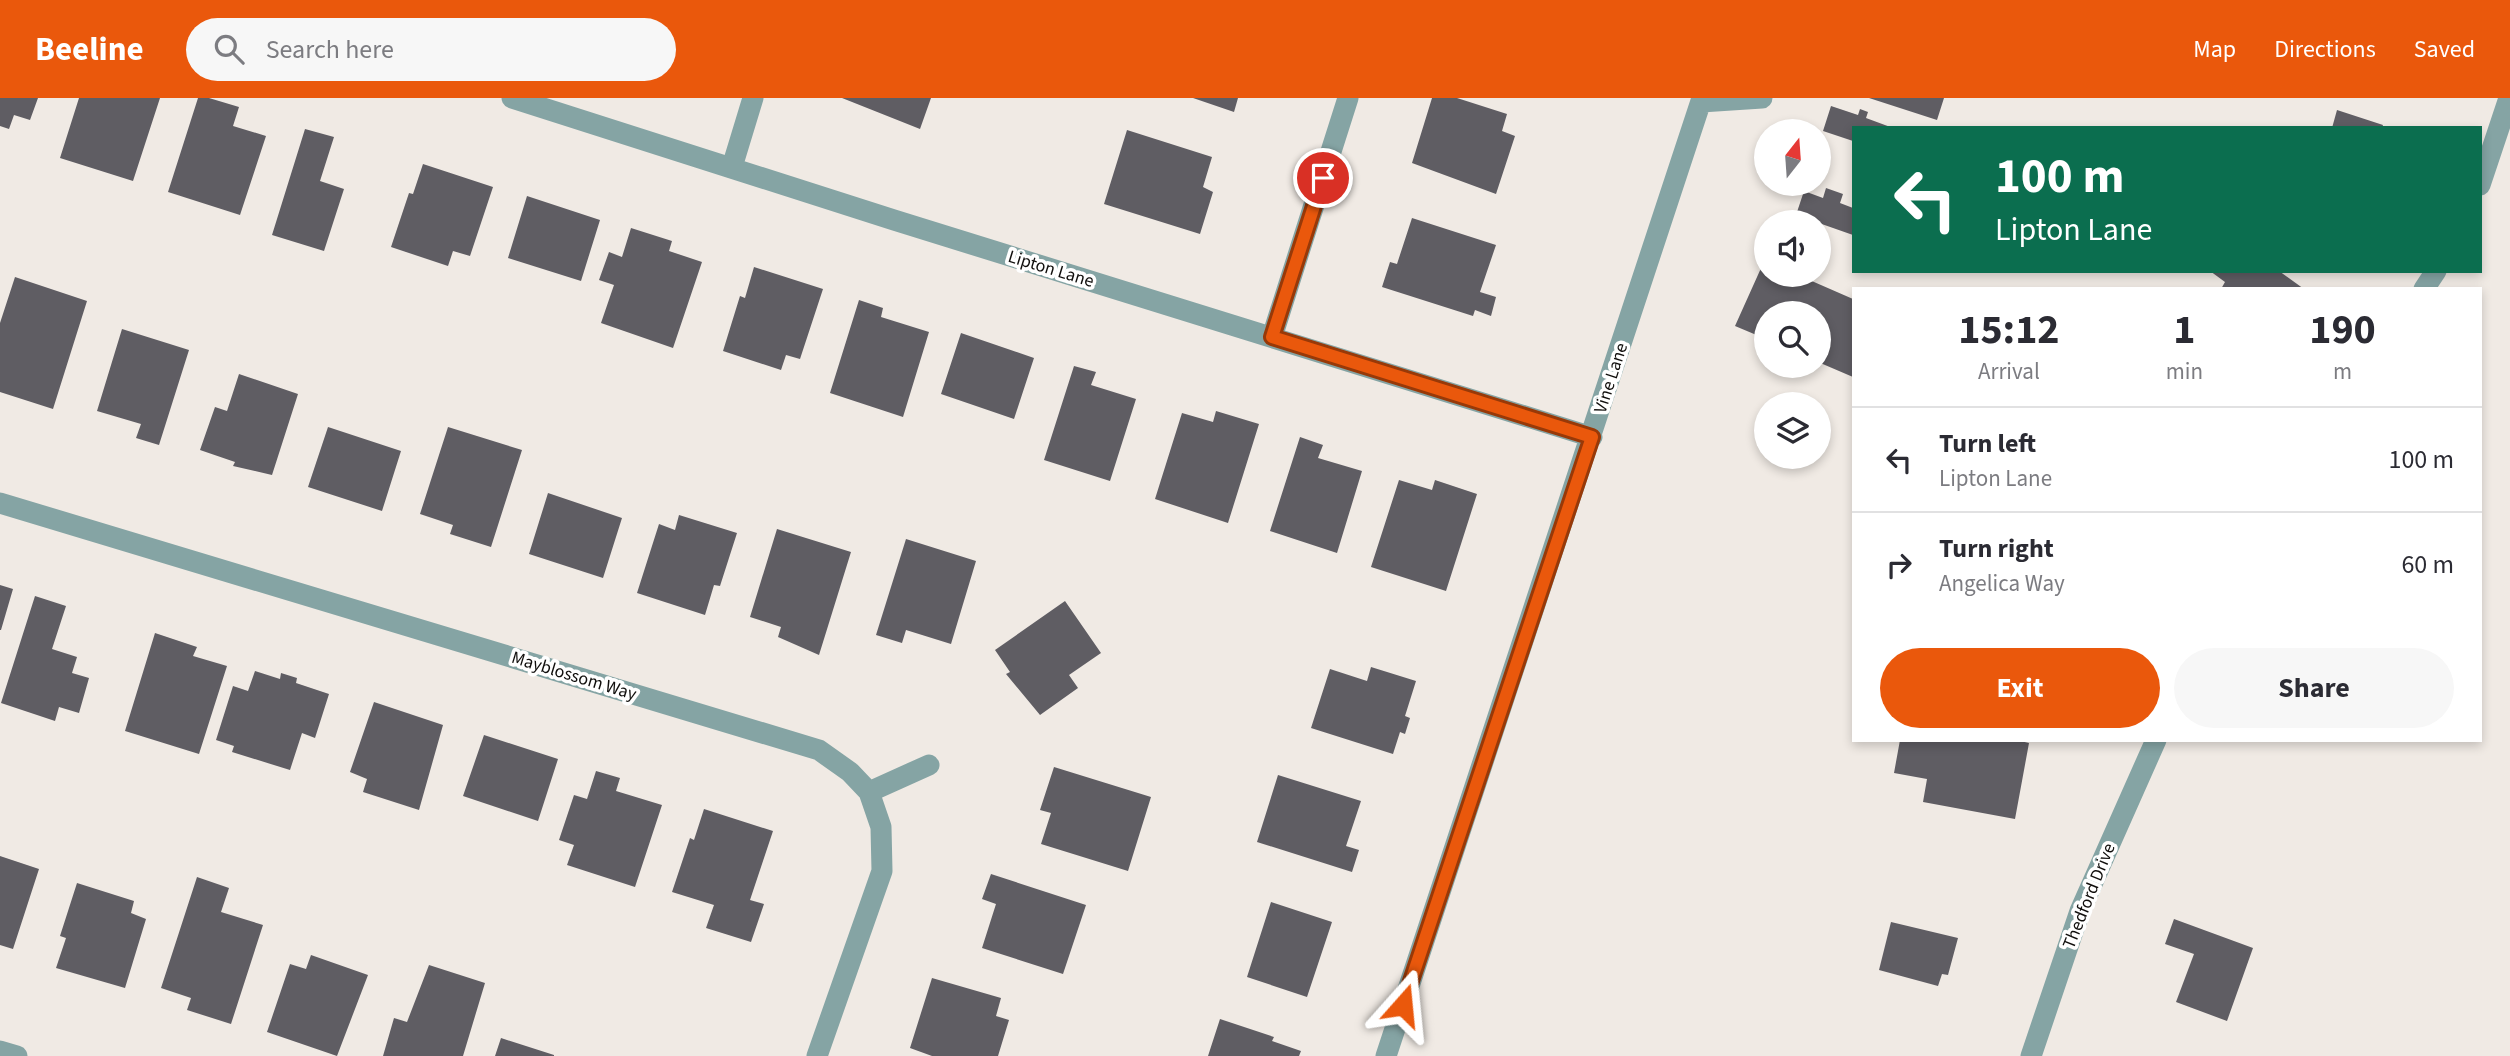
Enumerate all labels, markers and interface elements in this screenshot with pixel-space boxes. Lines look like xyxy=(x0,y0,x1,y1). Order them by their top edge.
search box xyxy=(186,18,676,81)
text: Beeline xyxy=(35,26,144,73)
icon: search xyxy=(210,30,248,68)
text: Search here xyxy=(266,31,394,68)
text: Map xyxy=(2193,32,2236,67)
text: Directions xyxy=(2274,32,2376,67)
text: Saved xyxy=(2414,32,2475,67)
north arrow xyxy=(1754,119,1830,196)
map controls xyxy=(1754,119,1831,469)
text: 100 m xyxy=(1995,142,2124,212)
pin xyxy=(1293,148,1353,208)
icon: left xyxy=(1880,154,1971,245)
icon: arrive xyxy=(1304,159,1342,197)
text: Lipton Lane xyxy=(1995,207,2152,253)
button: sound xyxy=(1754,210,1831,287)
street label: Lipton Lane xyxy=(1005,244,1097,294)
text: 15:12 xyxy=(1958,300,2060,360)
text: 1 xyxy=(2173,300,2195,360)
text: 190 xyxy=(2309,300,2376,360)
button: search xyxy=(1754,301,1831,378)
street label: Vine Lane xyxy=(1588,340,1634,416)
text: Arrival xyxy=(1978,355,2040,388)
text: min xyxy=(2166,355,2203,388)
text: m xyxy=(2333,355,2352,388)
button: layers xyxy=(1754,392,1831,469)
text: Turn left xyxy=(1939,425,2036,462)
icon: left xyxy=(1880,441,1918,479)
text: 100 m xyxy=(2388,441,2454,478)
text: Lipton Lane xyxy=(1939,462,2052,495)
text: Turn right xyxy=(1939,530,2054,567)
icon: right xyxy=(1880,546,1918,584)
text: 60 m xyxy=(2401,546,2454,583)
text: Angelica Way xyxy=(1939,567,2065,600)
street label: Mayblossom Way xyxy=(508,645,640,707)
button: Exit xyxy=(1880,648,2160,728)
button: Share xyxy=(2174,648,2454,728)
street label: Thedford Drive xyxy=(2056,839,2122,953)
position arrow xyxy=(1366,968,1440,1042)

